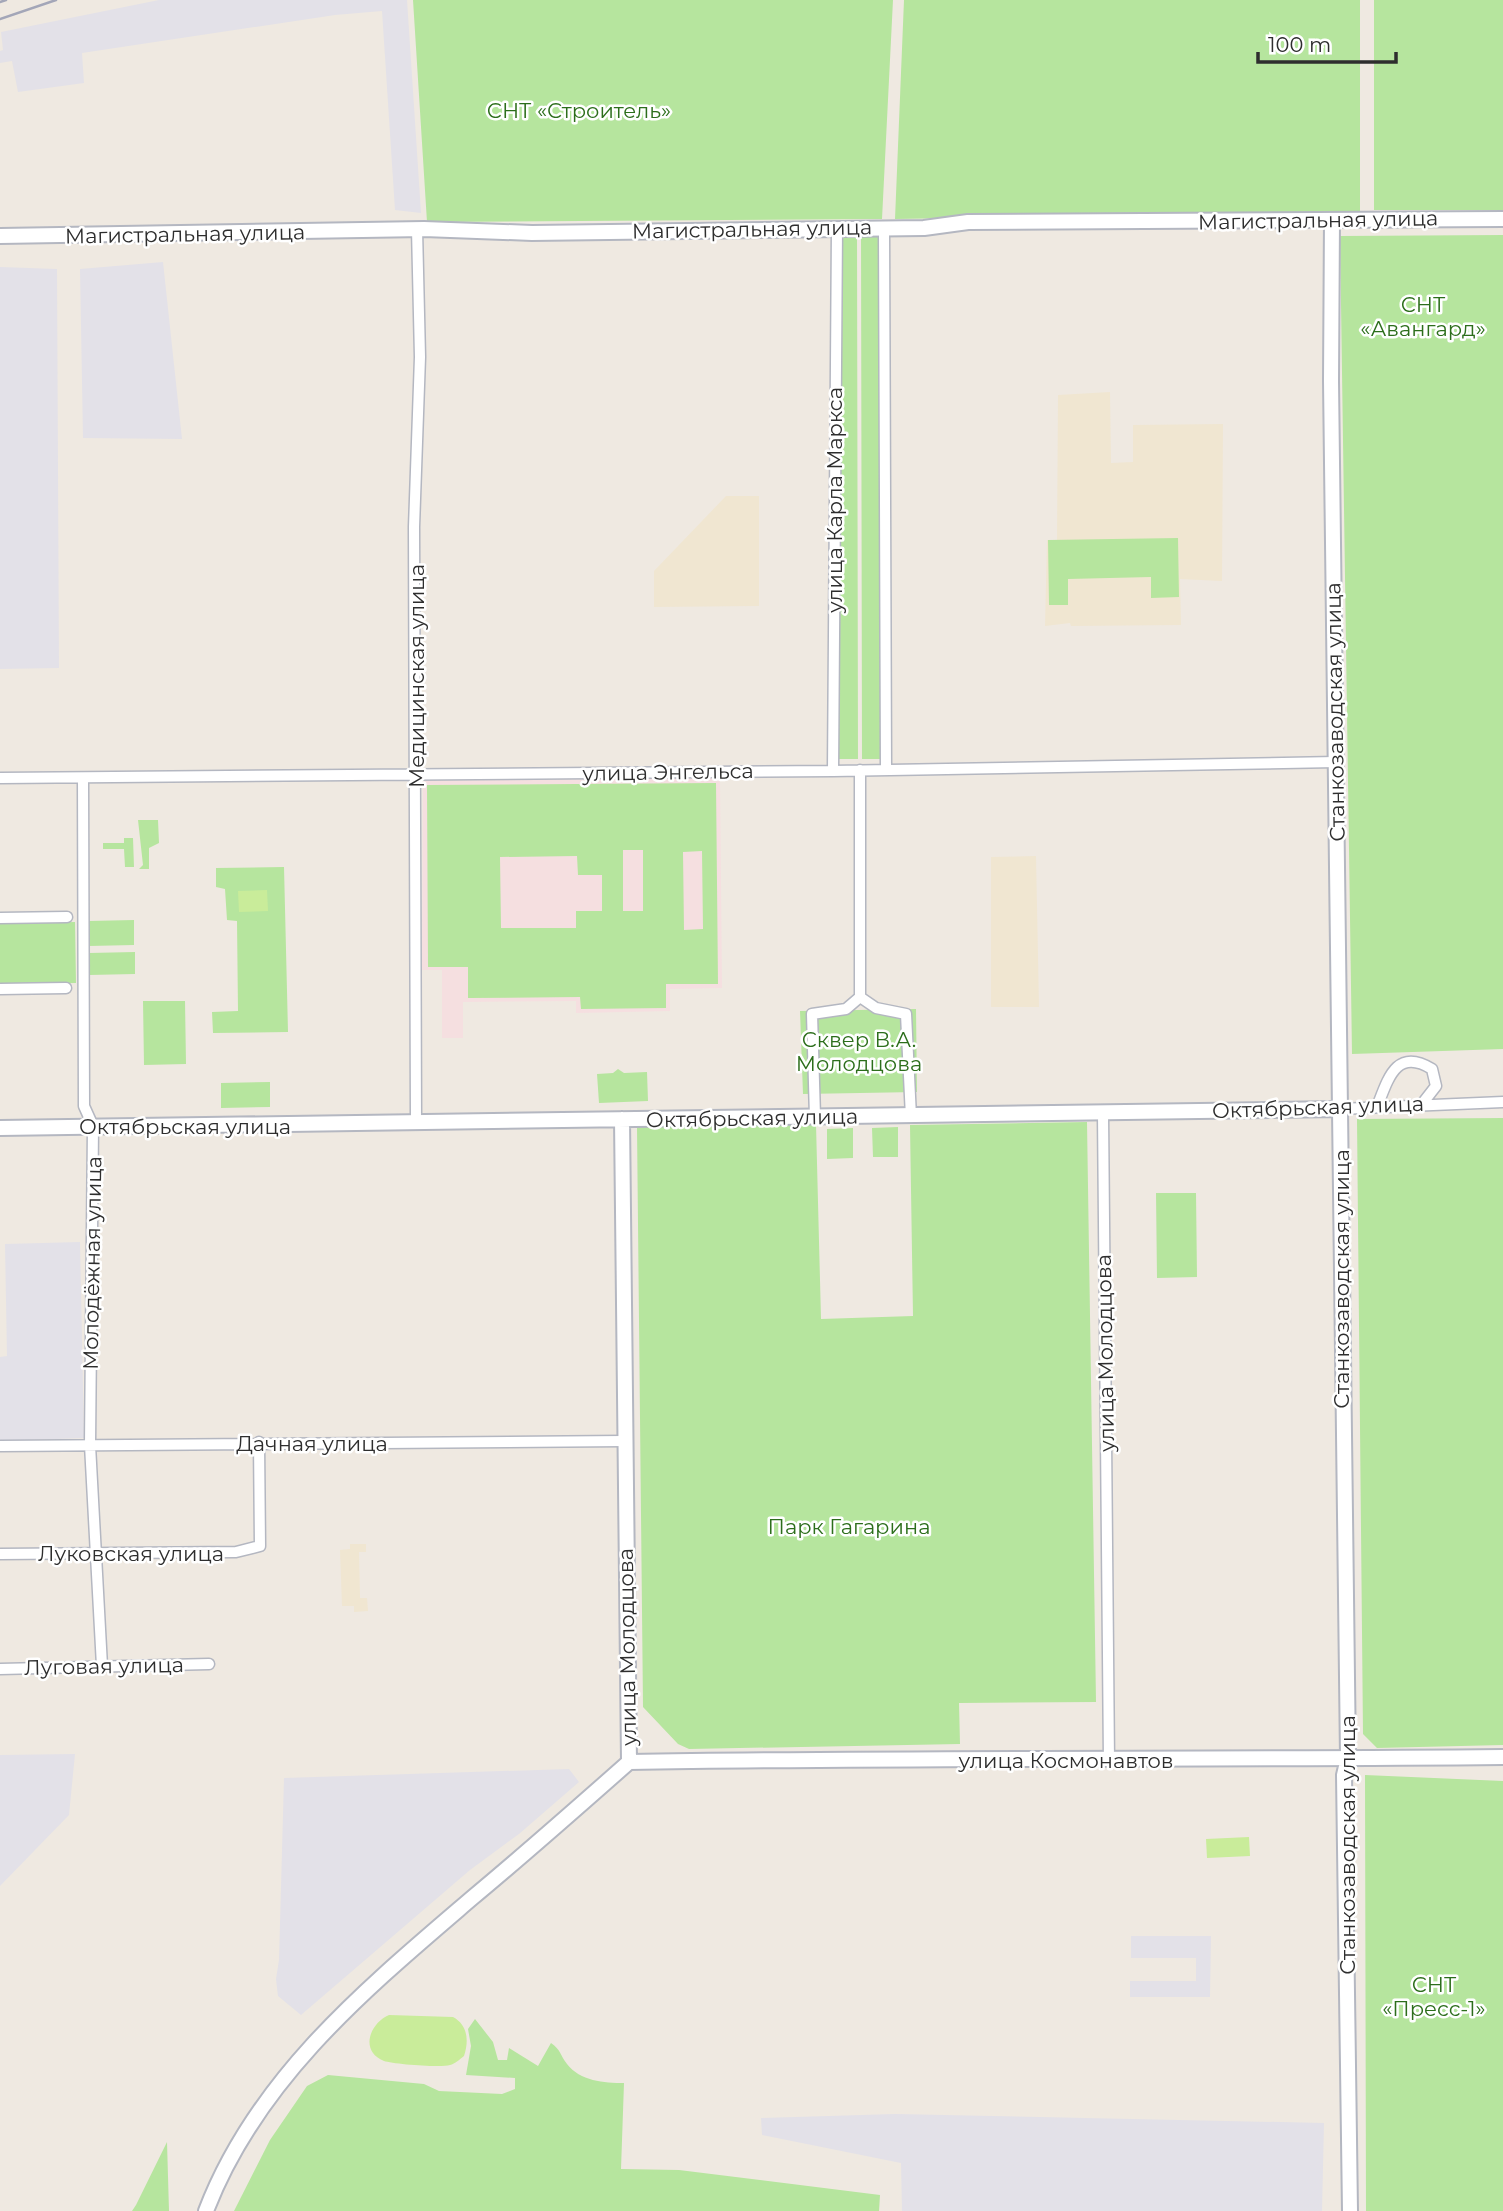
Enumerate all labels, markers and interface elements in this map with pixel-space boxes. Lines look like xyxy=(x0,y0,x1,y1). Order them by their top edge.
scale bar xyxy=(1258,21,1396,65)
text: 100 m xyxy=(1268,32,1331,57)
park label: СНТ «Строитель» xyxy=(487,98,671,123)
street label: Магистральная улица xyxy=(1198,205,1438,235)
street label: Магистральная улица xyxy=(632,214,872,244)
street label: Магистральная улица xyxy=(65,219,305,249)
park label: СНТ «Авангард» xyxy=(1360,292,1486,341)
street label: улица Карла Маркса xyxy=(822,387,847,614)
street label: Медицинская улица xyxy=(404,564,429,788)
street label: Станкозаводская улица xyxy=(1320,582,1350,842)
street label: улица Энгельса xyxy=(581,758,754,786)
park label: Сквер В.А. Молодцова xyxy=(796,1027,922,1076)
street label: Октябрьская улица xyxy=(1212,1091,1424,1123)
street label: Октябрьская улица xyxy=(646,1104,858,1132)
street label: Октябрьская улица xyxy=(79,1114,291,1139)
street label: Станкозаводская улица xyxy=(1329,1149,1354,1409)
street label: Молодёжная улица xyxy=(78,1156,106,1370)
street label: улица Молодцова xyxy=(1091,1254,1119,1453)
street label: Дачная улица xyxy=(236,1431,388,1456)
park label: Парк Гагарина xyxy=(768,1514,930,1539)
street label: Луковская улица xyxy=(38,1541,224,1566)
street label: улица Молодцова xyxy=(613,1548,641,1747)
street label: Луговая улица xyxy=(24,1652,184,1680)
street label: Станкозаводская улица xyxy=(1335,1715,1360,1975)
street label: улица Космонавтов xyxy=(957,1748,1174,1773)
park label: СНТ «Пресс-1» xyxy=(1382,1972,1486,2021)

